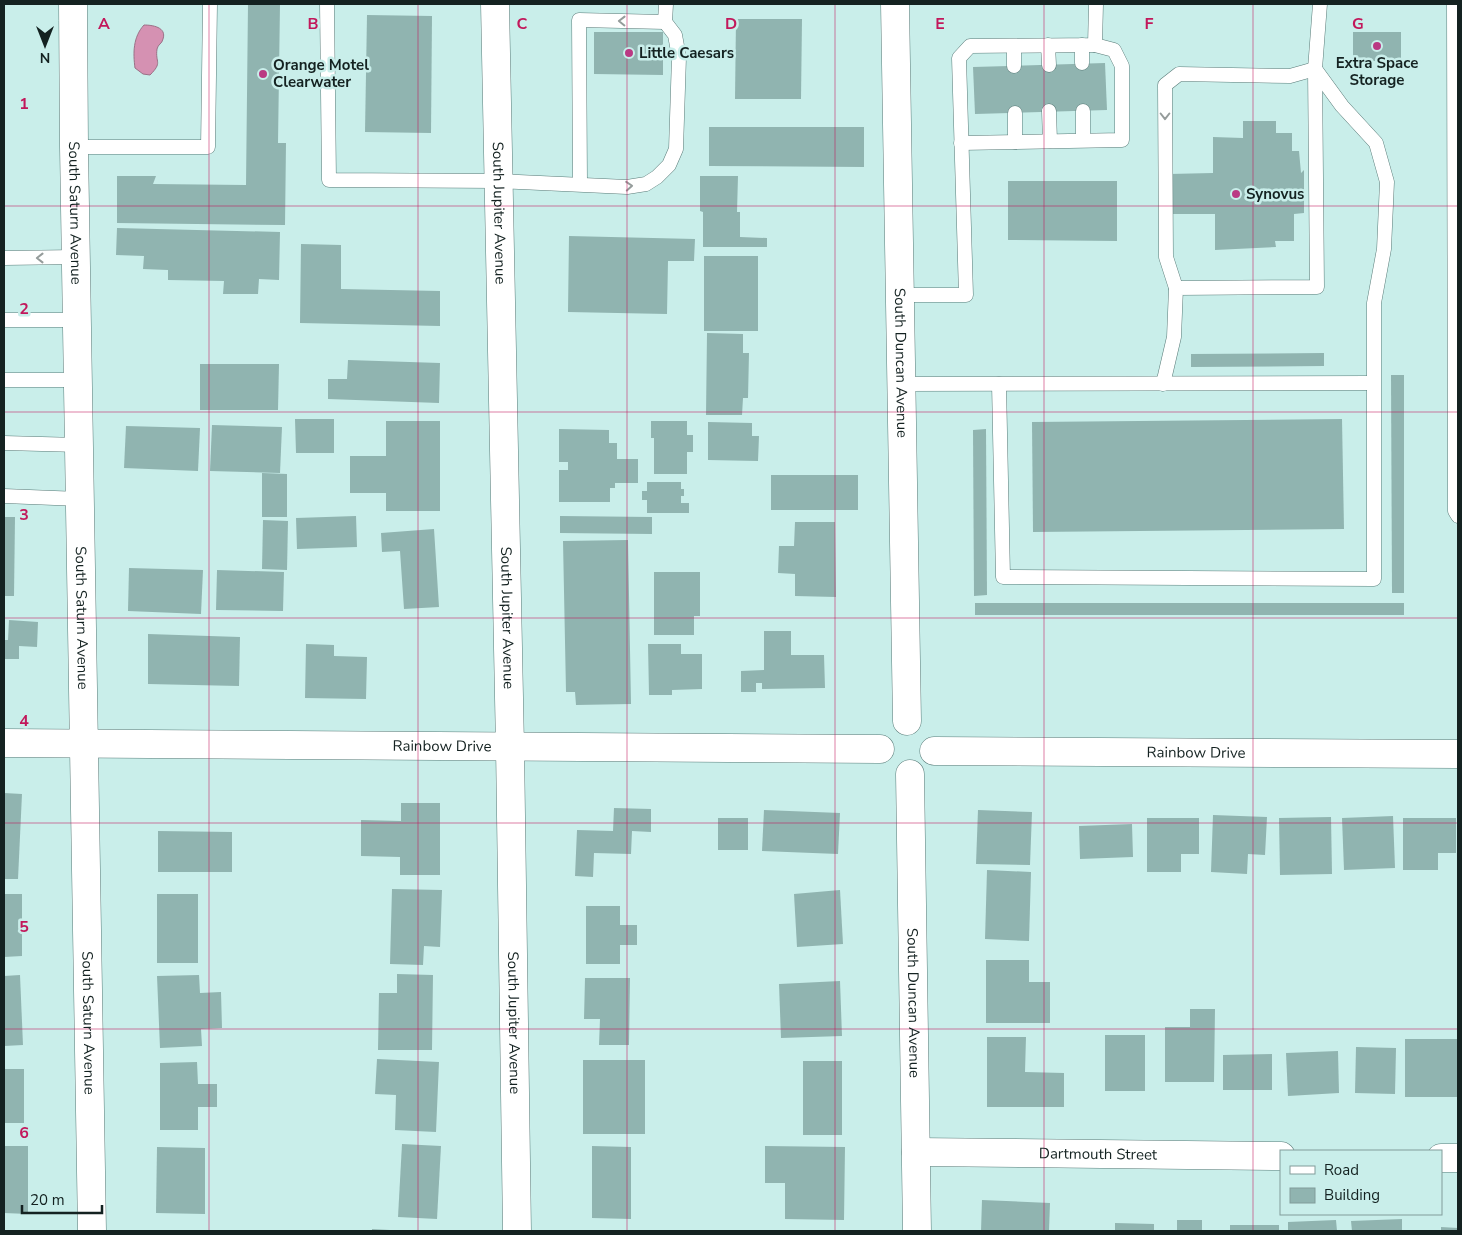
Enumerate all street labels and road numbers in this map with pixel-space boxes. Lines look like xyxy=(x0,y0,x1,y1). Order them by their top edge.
street label: South Saturn Avenue xyxy=(64,141,86,285)
street label: South Jupiter Avenue xyxy=(488,141,511,285)
street label: South Duncan Avenue xyxy=(890,288,912,438)
street label: South Saturn Avenue xyxy=(71,546,93,690)
street label: South Jupiter Avenue xyxy=(496,546,519,689)
street label: Rainbow Drive xyxy=(392,736,492,756)
street label: Rainbow Drive xyxy=(1146,742,1246,763)
street label: South Duncan Avenue xyxy=(902,928,925,1078)
street label: South Saturn Avenue xyxy=(77,951,100,1095)
street label: South Jupiter Avenue xyxy=(503,951,525,1094)
street label: Dartmouth Street xyxy=(1039,1143,1158,1165)

